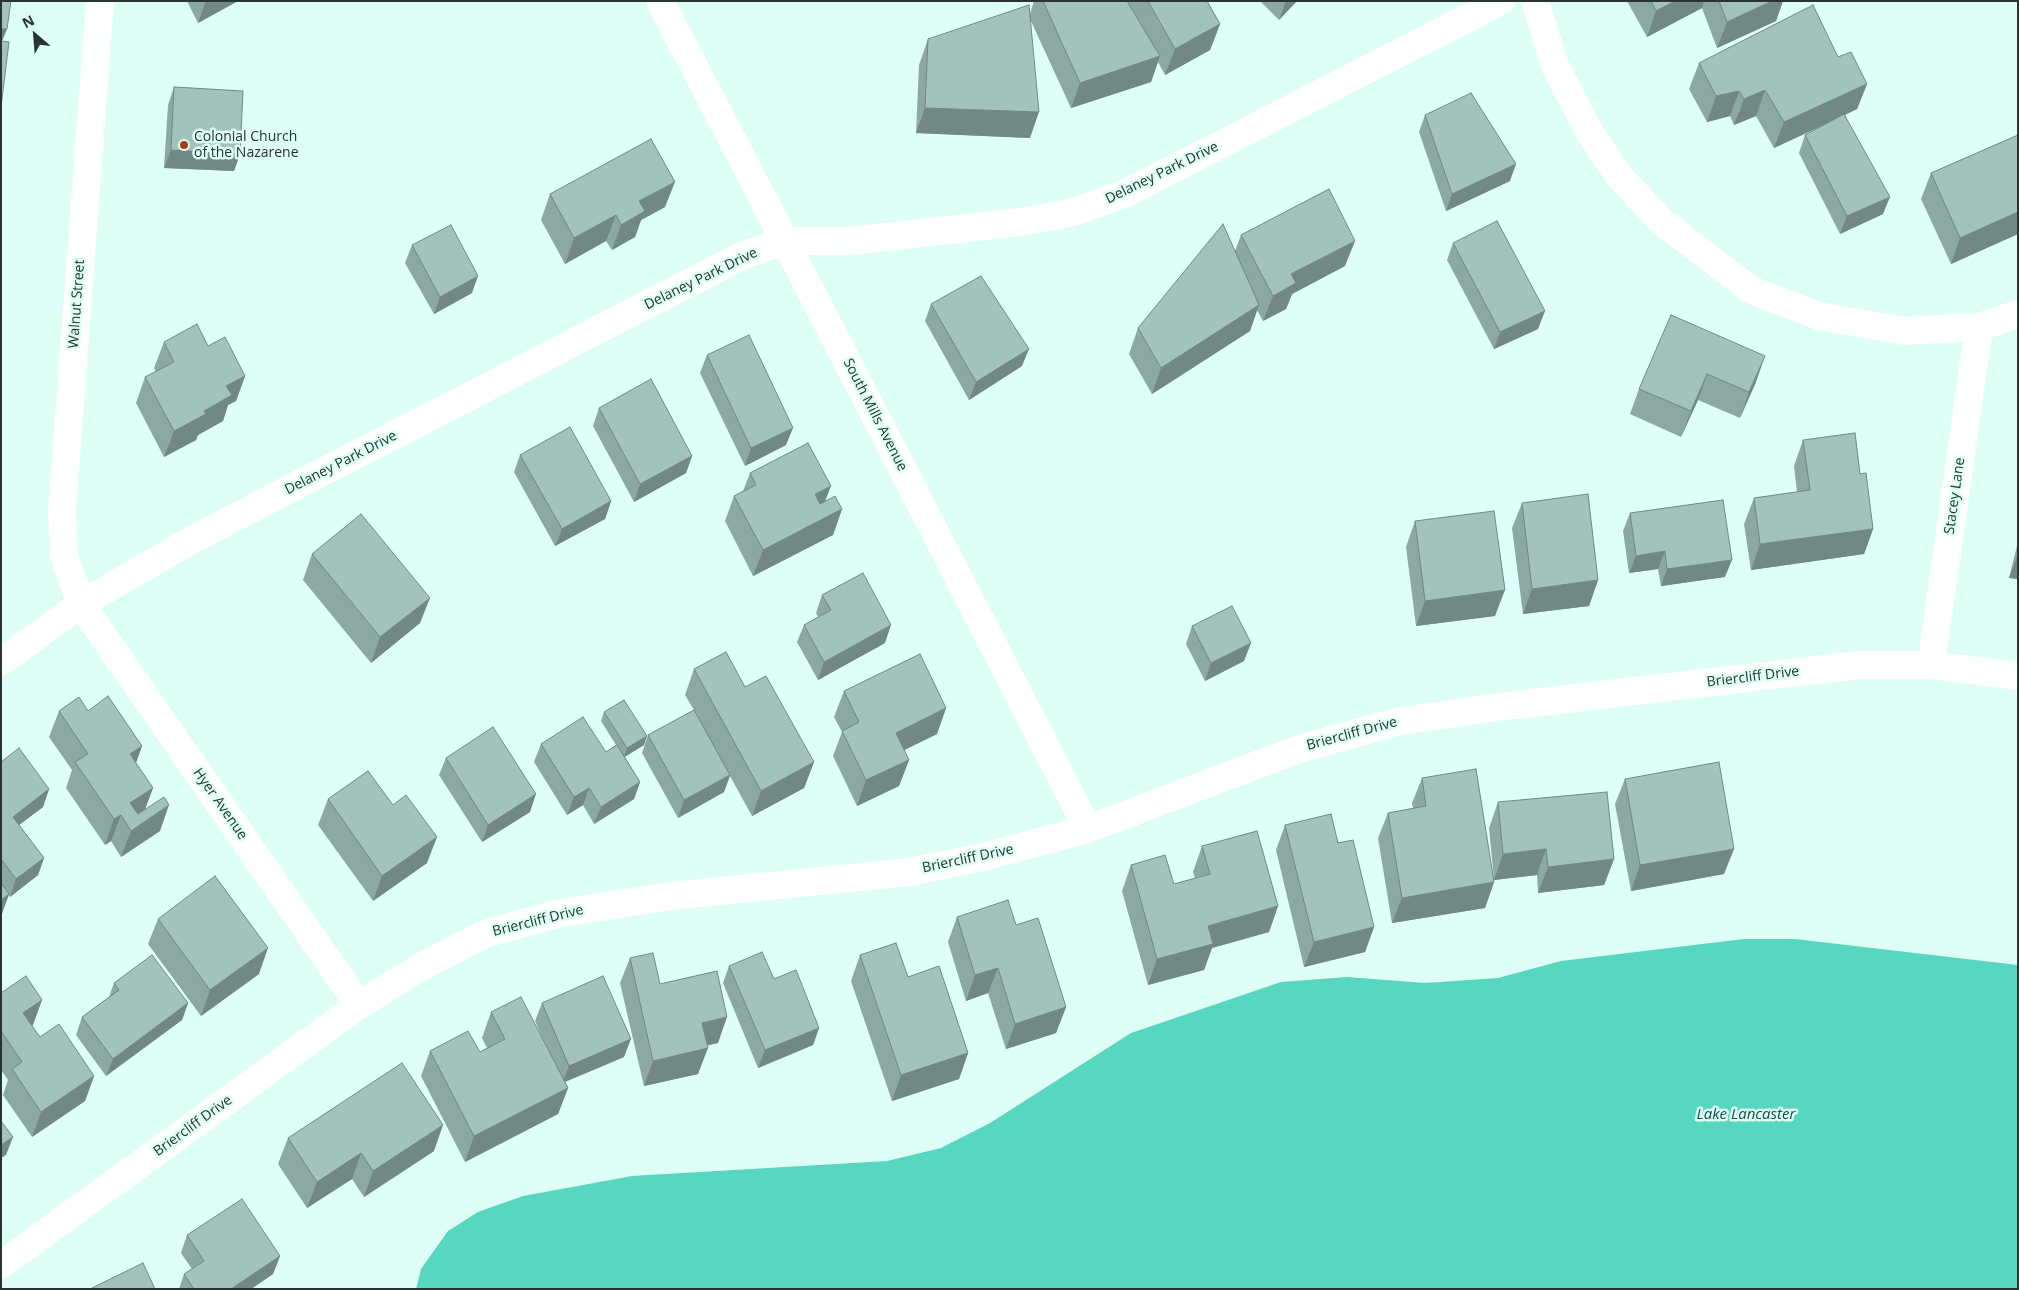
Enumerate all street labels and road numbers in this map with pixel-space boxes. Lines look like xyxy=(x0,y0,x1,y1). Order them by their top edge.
street label: Delaney Park Drive xyxy=(1103,138,1221,208)
street label: Delaney Park Drive xyxy=(642,244,760,314)
street label: Walnut Street xyxy=(66,259,88,349)
street label: South Mills Avenue xyxy=(839,356,911,474)
street label: Delaney Park Drive xyxy=(282,427,400,499)
street label: Stacey Lane xyxy=(1941,457,1969,535)
street label: Briercliff Drive xyxy=(1706,663,1800,691)
street label: Briercliff Drive xyxy=(1305,714,1399,754)
street label: Hyer Avenue xyxy=(189,765,251,843)
street label: Briercliff Drive xyxy=(921,841,1015,877)
street label: Briercliff Drive xyxy=(491,902,585,940)
street label: Briercliff Drive xyxy=(150,1092,236,1160)

